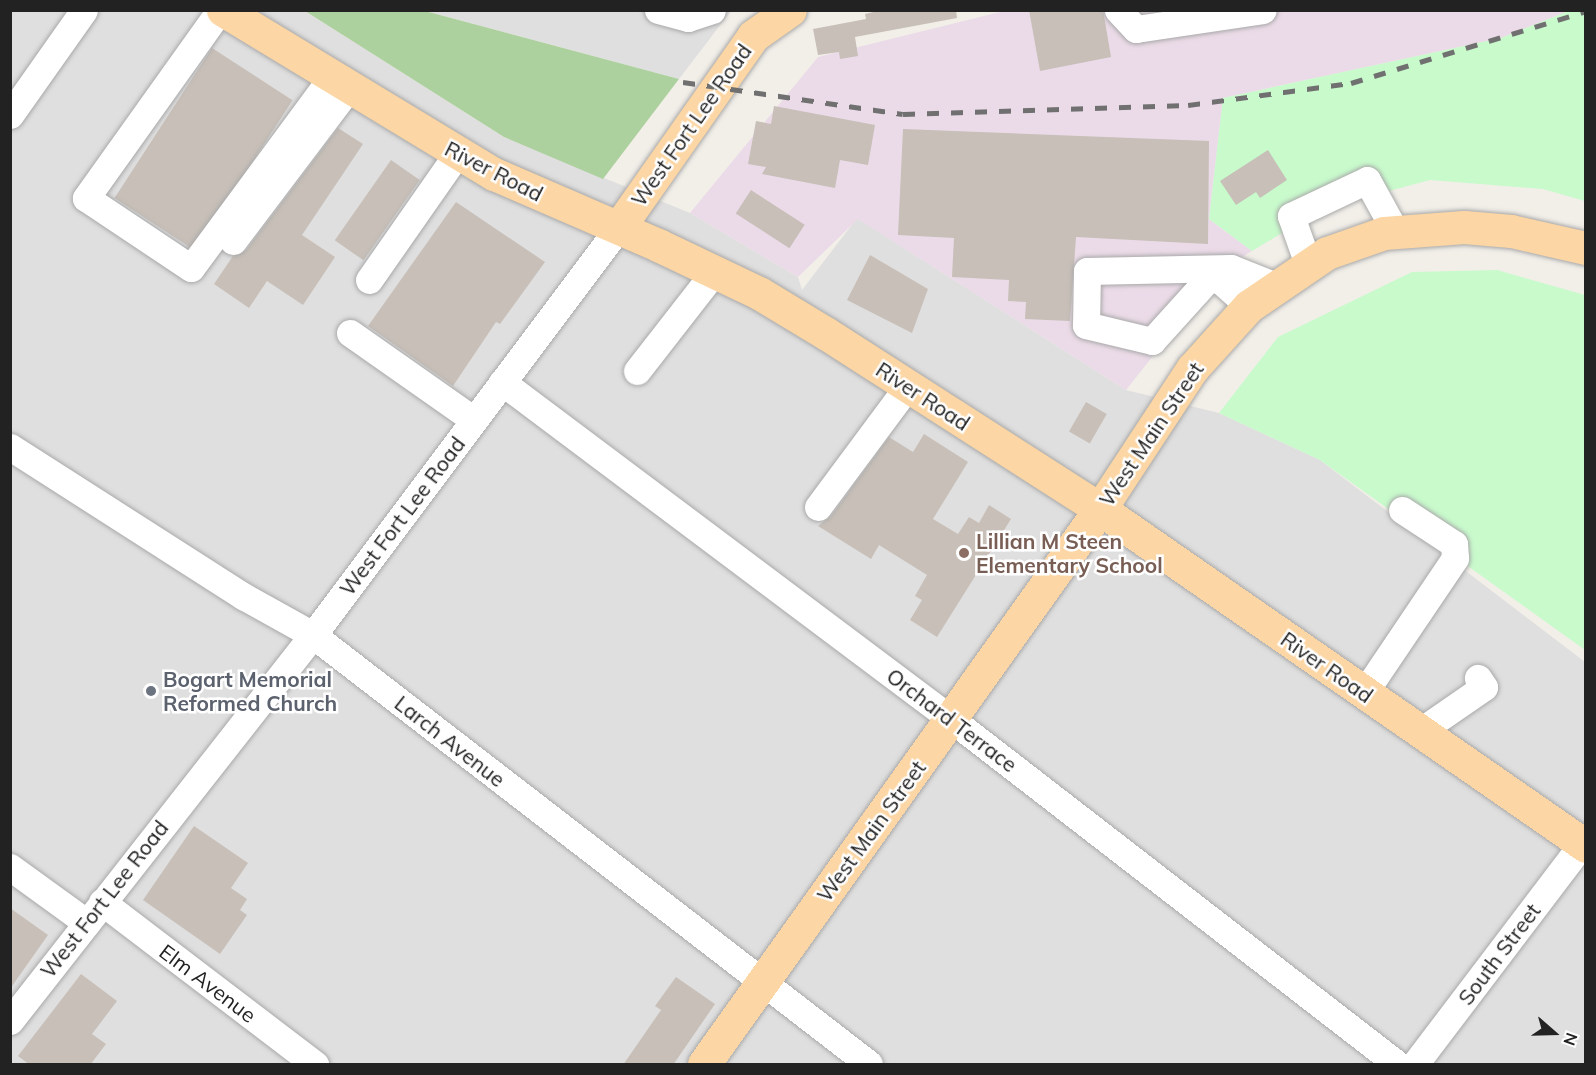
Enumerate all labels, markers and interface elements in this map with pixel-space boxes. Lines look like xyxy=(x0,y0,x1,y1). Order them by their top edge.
street label: West Fort Lee Road xyxy=(626,39,756,211)
street label: River Road xyxy=(441,136,547,206)
street label: River Road xyxy=(871,356,975,436)
street label: West Main Street xyxy=(1094,357,1208,511)
street label: West Fort Lee Road xyxy=(334,432,470,600)
place label: Lillian M Steen Elementary School xyxy=(976,528,1163,578)
marker: Lillian M Steen Elementary School xyxy=(957,546,971,560)
street label: River Road xyxy=(1276,626,1378,708)
street label: Orchard Terrace xyxy=(882,663,1022,777)
place label: Bogart Memorial Reformed Church xyxy=(163,666,337,716)
marker: Bogart Memorial Reformed Church xyxy=(144,684,158,698)
street label: Larch Avenue xyxy=(390,690,510,792)
street label: West Main Street xyxy=(811,756,931,906)
street label: West Fort Lee Road xyxy=(35,816,173,982)
street label: South Street xyxy=(1453,898,1545,1010)
street label: Elm Avenue xyxy=(155,939,261,1027)
north arrow xyxy=(1524,1003,1584,1063)
text: N xyxy=(1559,1030,1582,1048)

